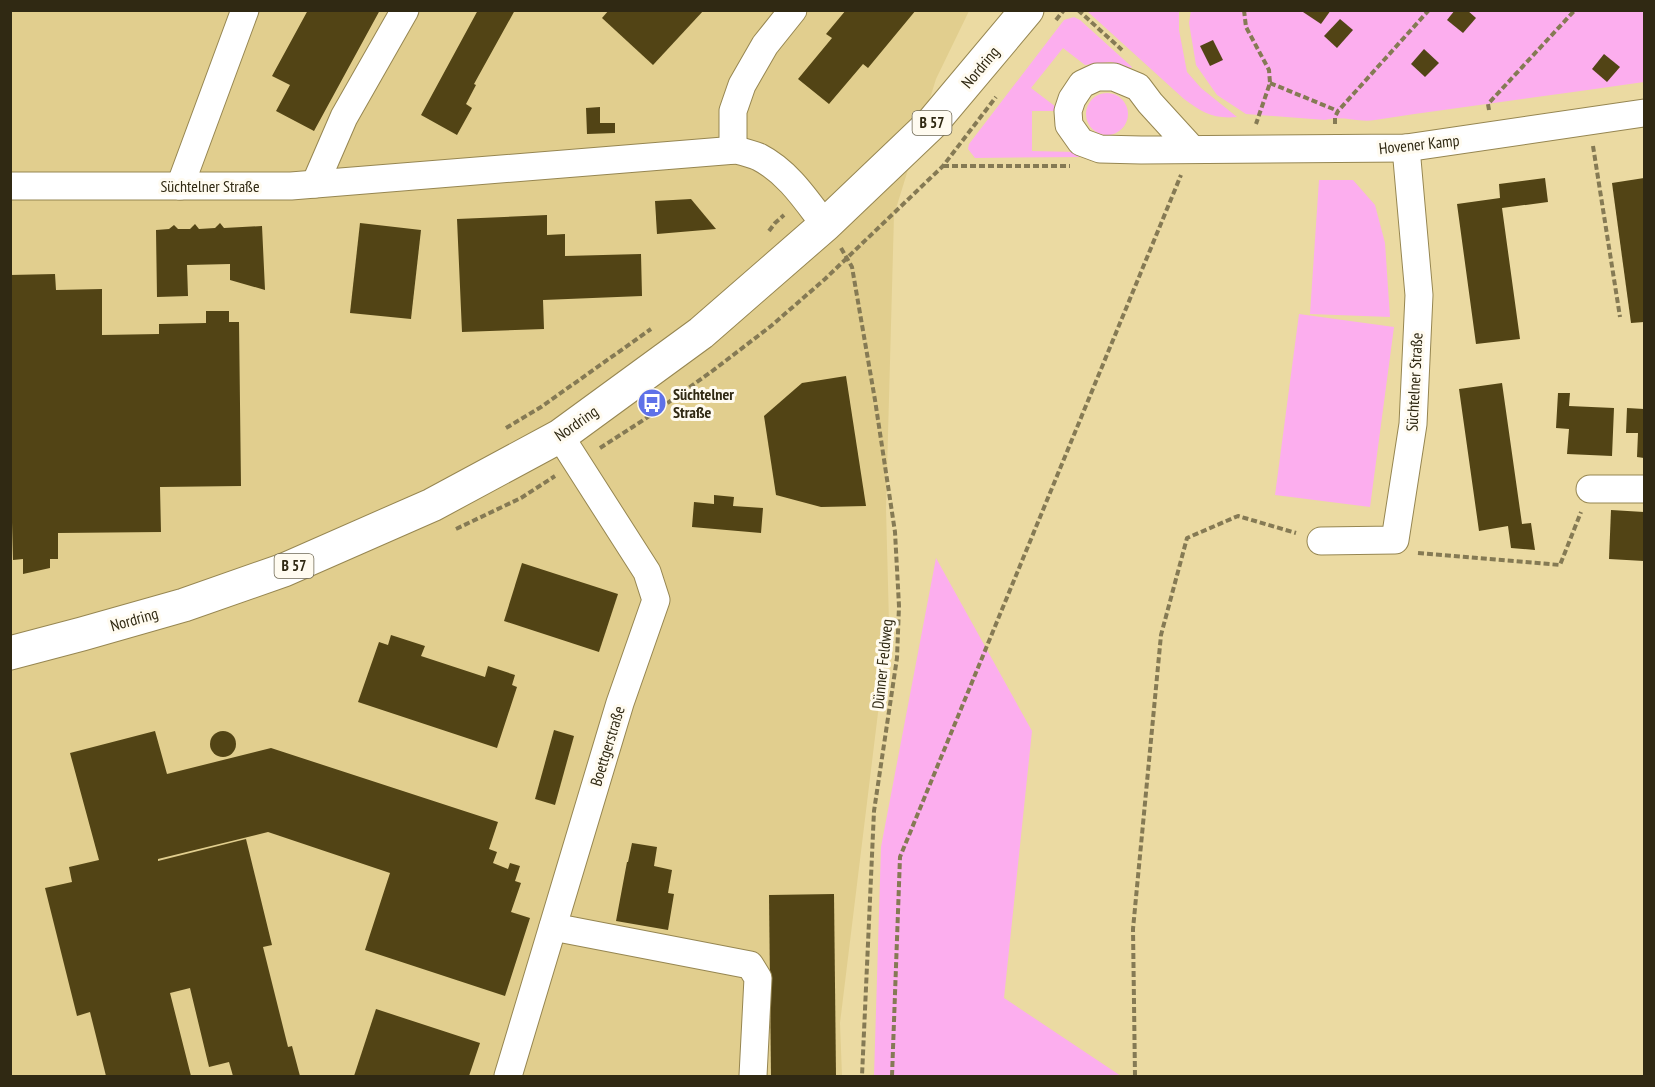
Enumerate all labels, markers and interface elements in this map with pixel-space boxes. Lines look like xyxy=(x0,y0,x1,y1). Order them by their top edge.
street label: Nordring xyxy=(957,42,1003,92)
road number: B 57 xyxy=(912,111,952,135)
street label: Hovener Kamp xyxy=(1378,130,1460,158)
street label: Süchtelner Straße xyxy=(161,176,260,196)
street label: Süchtelner Straße xyxy=(1401,332,1427,432)
place label: Süchtelner Straße xyxy=(673,384,734,422)
bus stop icon: Süchtelner Straße xyxy=(636,387,668,419)
street label: Nordring xyxy=(550,401,602,445)
road number: B 57 xyxy=(274,554,314,578)
street label: Nordring xyxy=(108,603,160,635)
street label: Dünner Feldweg xyxy=(867,618,897,710)
street label: Boettgerstraße xyxy=(585,704,629,788)

